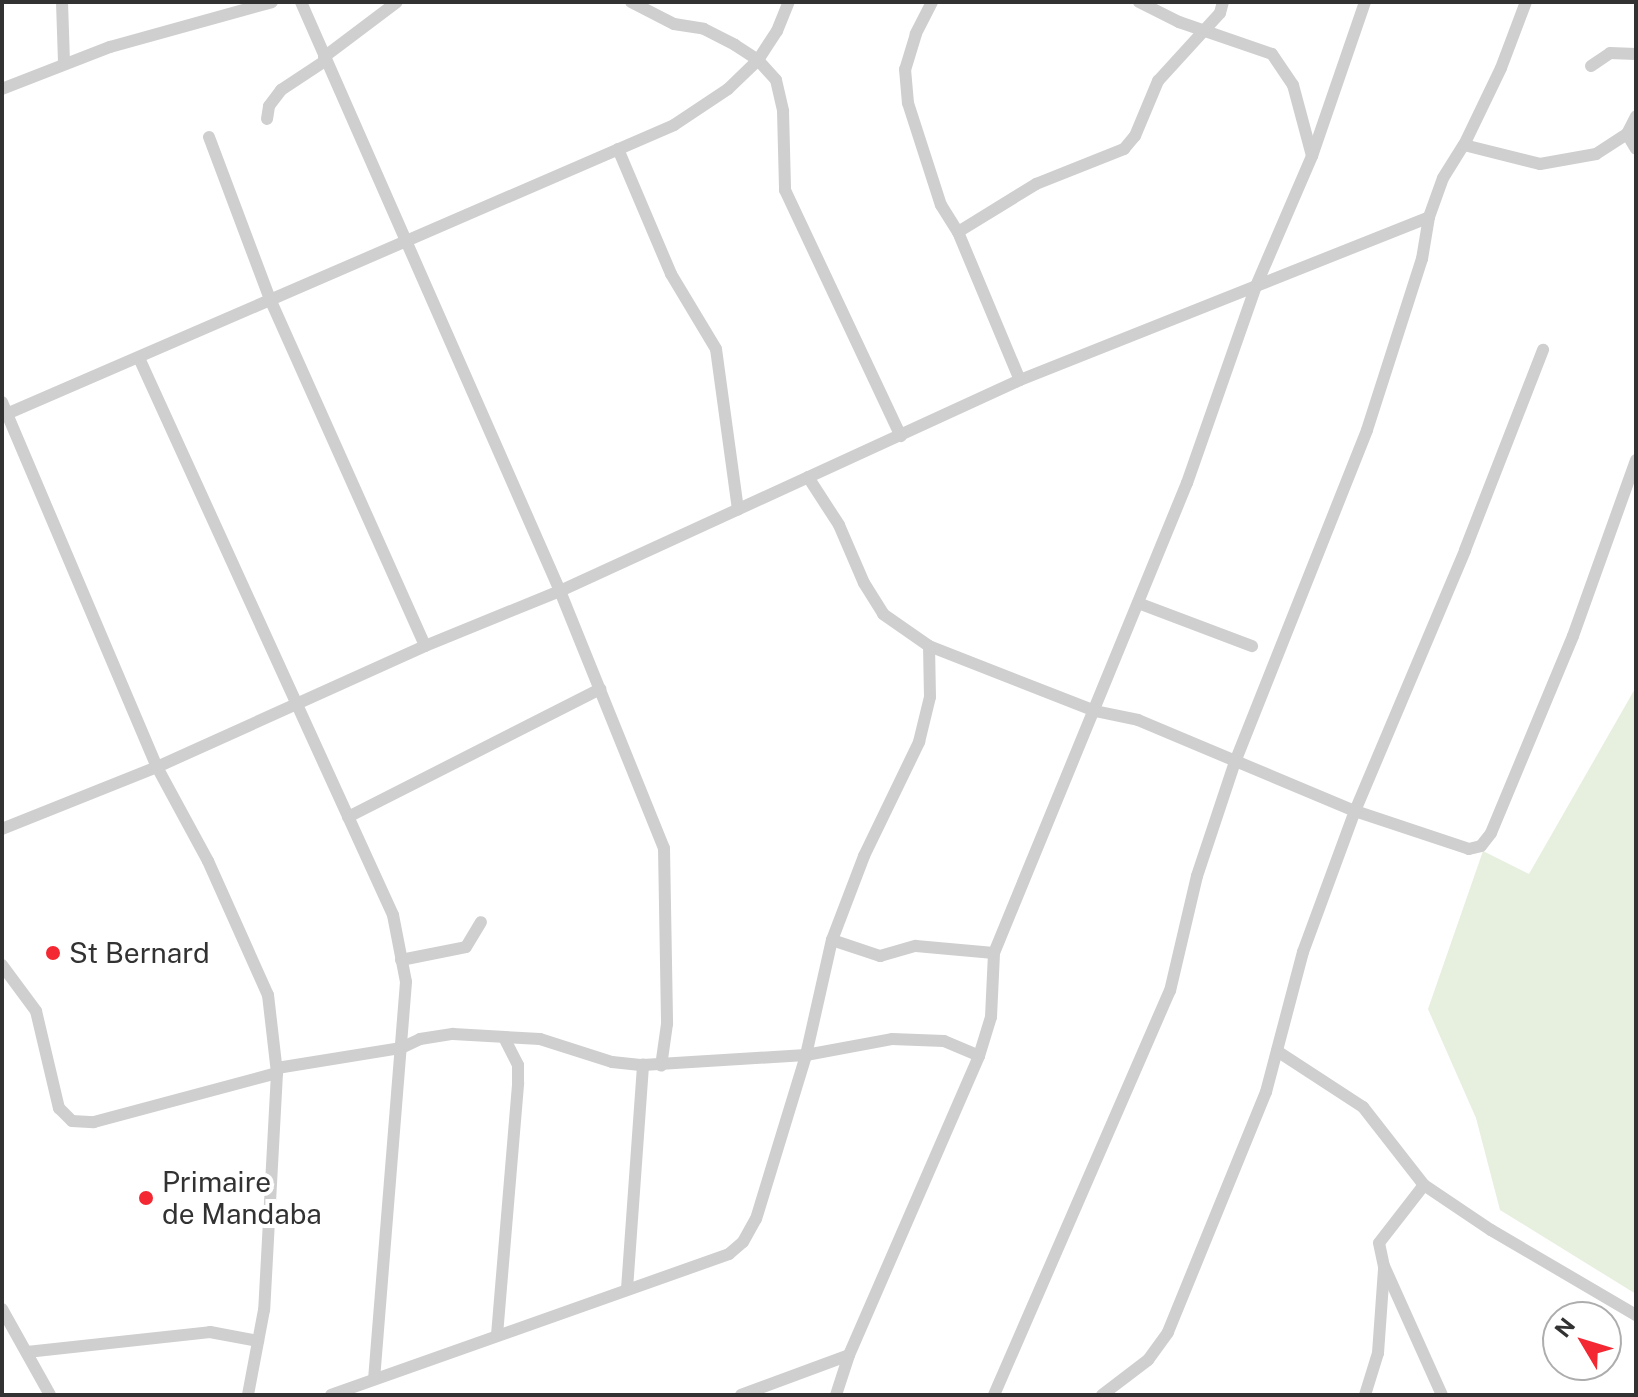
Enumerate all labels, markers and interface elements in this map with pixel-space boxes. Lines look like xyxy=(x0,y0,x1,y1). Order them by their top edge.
place label: St Bernard xyxy=(69,936,210,970)
marker: St Bernard xyxy=(44,944,62,962)
place label: Primaire de Mandaba xyxy=(162,1165,322,1231)
marker: Primaire de Mandaba xyxy=(137,1189,155,1207)
north arrow xyxy=(1542,1301,1622,1381)
text: N xyxy=(1549,1313,1580,1342)

